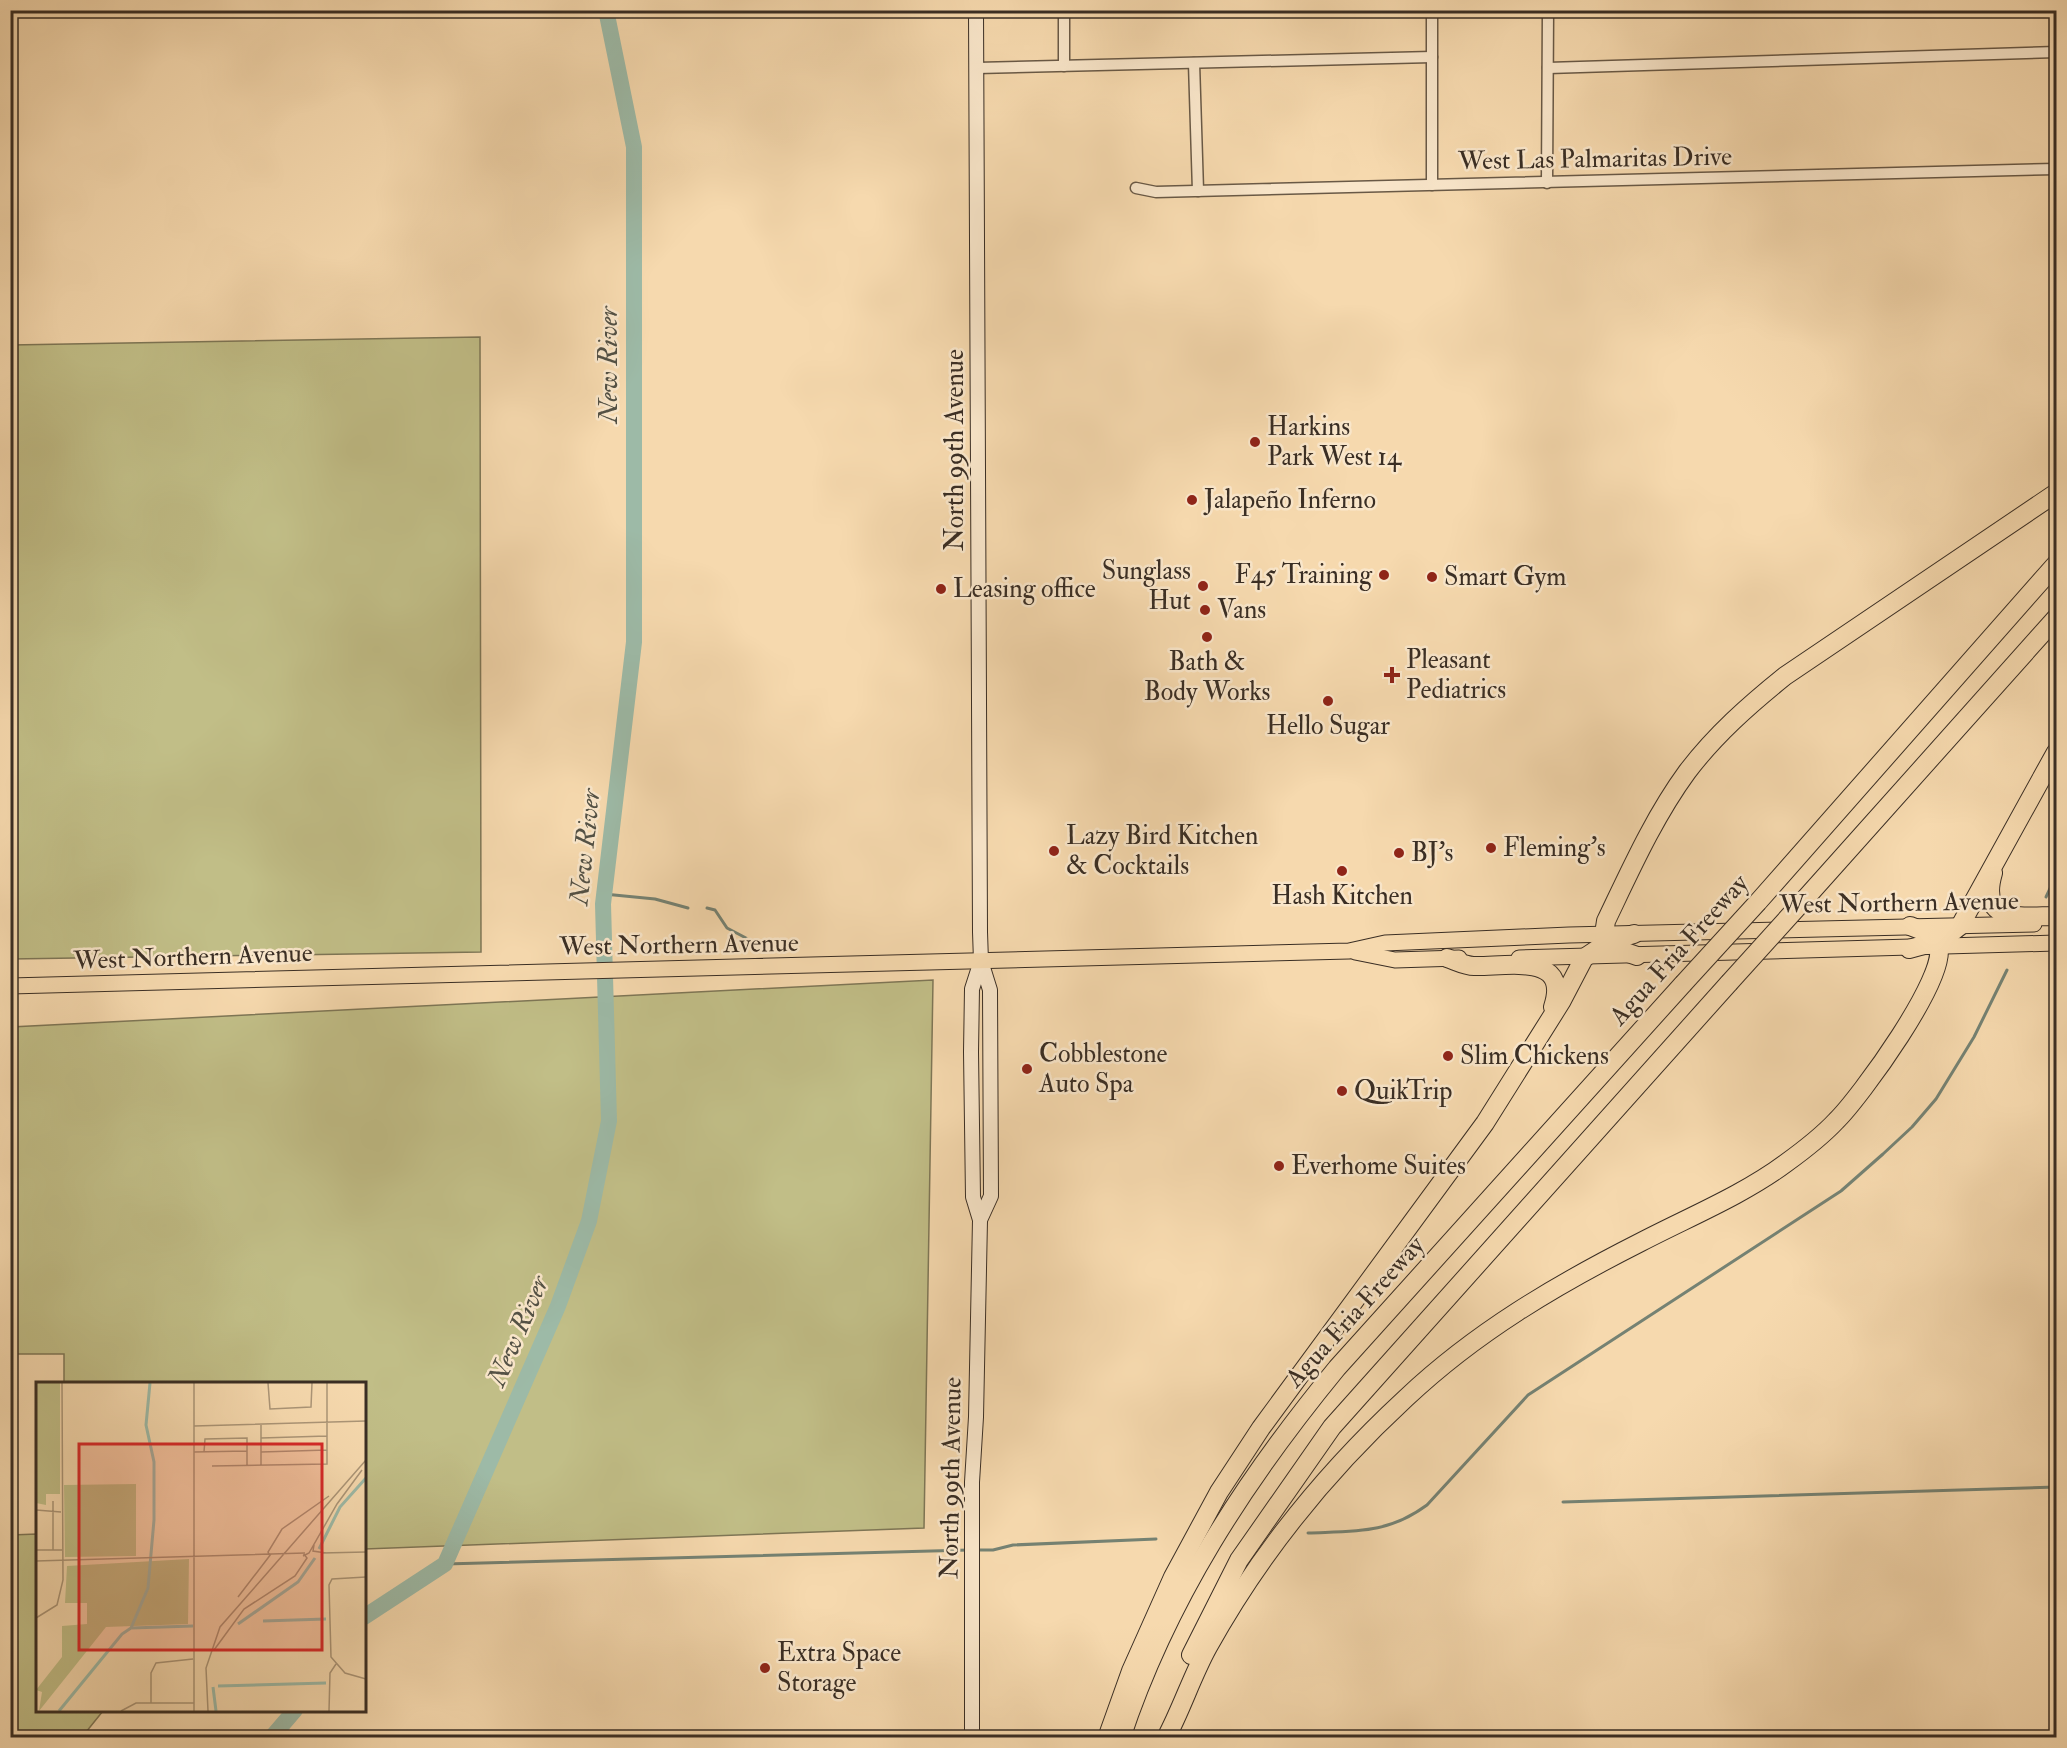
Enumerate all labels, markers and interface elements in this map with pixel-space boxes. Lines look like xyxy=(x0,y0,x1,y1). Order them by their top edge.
street label: West Las Palmaritas Drive xyxy=(1457,141,1732,177)
water label: New River xyxy=(592,305,625,425)
street label: North 99th Avenue xyxy=(939,349,971,551)
place label: Harkins Park West 14 xyxy=(1267,411,1402,473)
marker: Harkins Park West 14 xyxy=(1248,435,1262,449)
place label: Jalapeño Inferno xyxy=(1203,484,1376,517)
marker: Jalapeño Inferno xyxy=(1185,493,1199,507)
place label: Sunglass Hut xyxy=(1102,555,1191,617)
place label: F45 Training xyxy=(1234,559,1373,591)
place label: Smart Gym xyxy=(1444,561,1566,593)
marker: F45 Training xyxy=(1377,568,1391,582)
marker: Smart Gym xyxy=(1425,570,1439,584)
place label: Leasing office xyxy=(953,573,1096,605)
marker: Sunglass Hut xyxy=(1196,579,1210,593)
marker: Leasing office xyxy=(934,582,948,596)
place label: Vans xyxy=(1217,594,1266,626)
marker: Vans xyxy=(1198,603,1212,617)
marker: Bath & Body Works xyxy=(1200,630,1214,644)
place label: Pleasant Pediatrics xyxy=(1406,644,1506,706)
place label: Bath & Body Works xyxy=(1144,646,1270,708)
marker: Pleasant Pediatrics xyxy=(1383,666,1401,684)
marker: Hello Sugar xyxy=(1321,694,1335,708)
place label: Hello Sugar xyxy=(1266,710,1390,742)
water label: New River xyxy=(562,785,608,909)
place label: Lazy Bird Kitchen & Cocktails xyxy=(1066,820,1258,882)
place label: Fleming's xyxy=(1503,832,1606,864)
place label: BJ's xyxy=(1411,837,1454,869)
marker: Fleming's xyxy=(1484,841,1498,855)
marker: Lazy Bird Kitchen & Cocktails xyxy=(1047,844,1061,858)
marker: BJ's xyxy=(1392,846,1406,860)
marker: Hash Kitchen xyxy=(1335,864,1349,878)
street label: Agua Fria Freeway xyxy=(1602,867,1756,1033)
place label: Hash Kitchen xyxy=(1271,880,1413,912)
street label: West Northern Avenue xyxy=(1778,885,2019,921)
street label: West Northern Avenue xyxy=(558,927,799,963)
street label: West Northern Avenue xyxy=(72,937,313,977)
place label: Cobblestone Auto Spa xyxy=(1038,1038,1168,1101)
place label: Slim Chickens xyxy=(1460,1040,1609,1072)
marker: Slim Chickens xyxy=(1441,1049,1455,1063)
marker: Cobblestone Auto Spa xyxy=(1020,1062,1034,1076)
place label: QuikTrip xyxy=(1354,1075,1452,1108)
marker: QuikTrip xyxy=(1335,1084,1349,1098)
place label: Everhome Suites xyxy=(1291,1150,1466,1182)
marker: Everhome Suites xyxy=(1272,1159,1286,1173)
street label: Agua Fria Freeway xyxy=(1278,1229,1432,1395)
water label: New River xyxy=(479,1269,557,1393)
street label: North 99th Avenue xyxy=(933,1377,969,1579)
inset map xyxy=(36,1382,366,1712)
place label: Extra Space Storage xyxy=(777,1637,901,1699)
marker: Extra Space Storage xyxy=(758,1661,772,1675)

